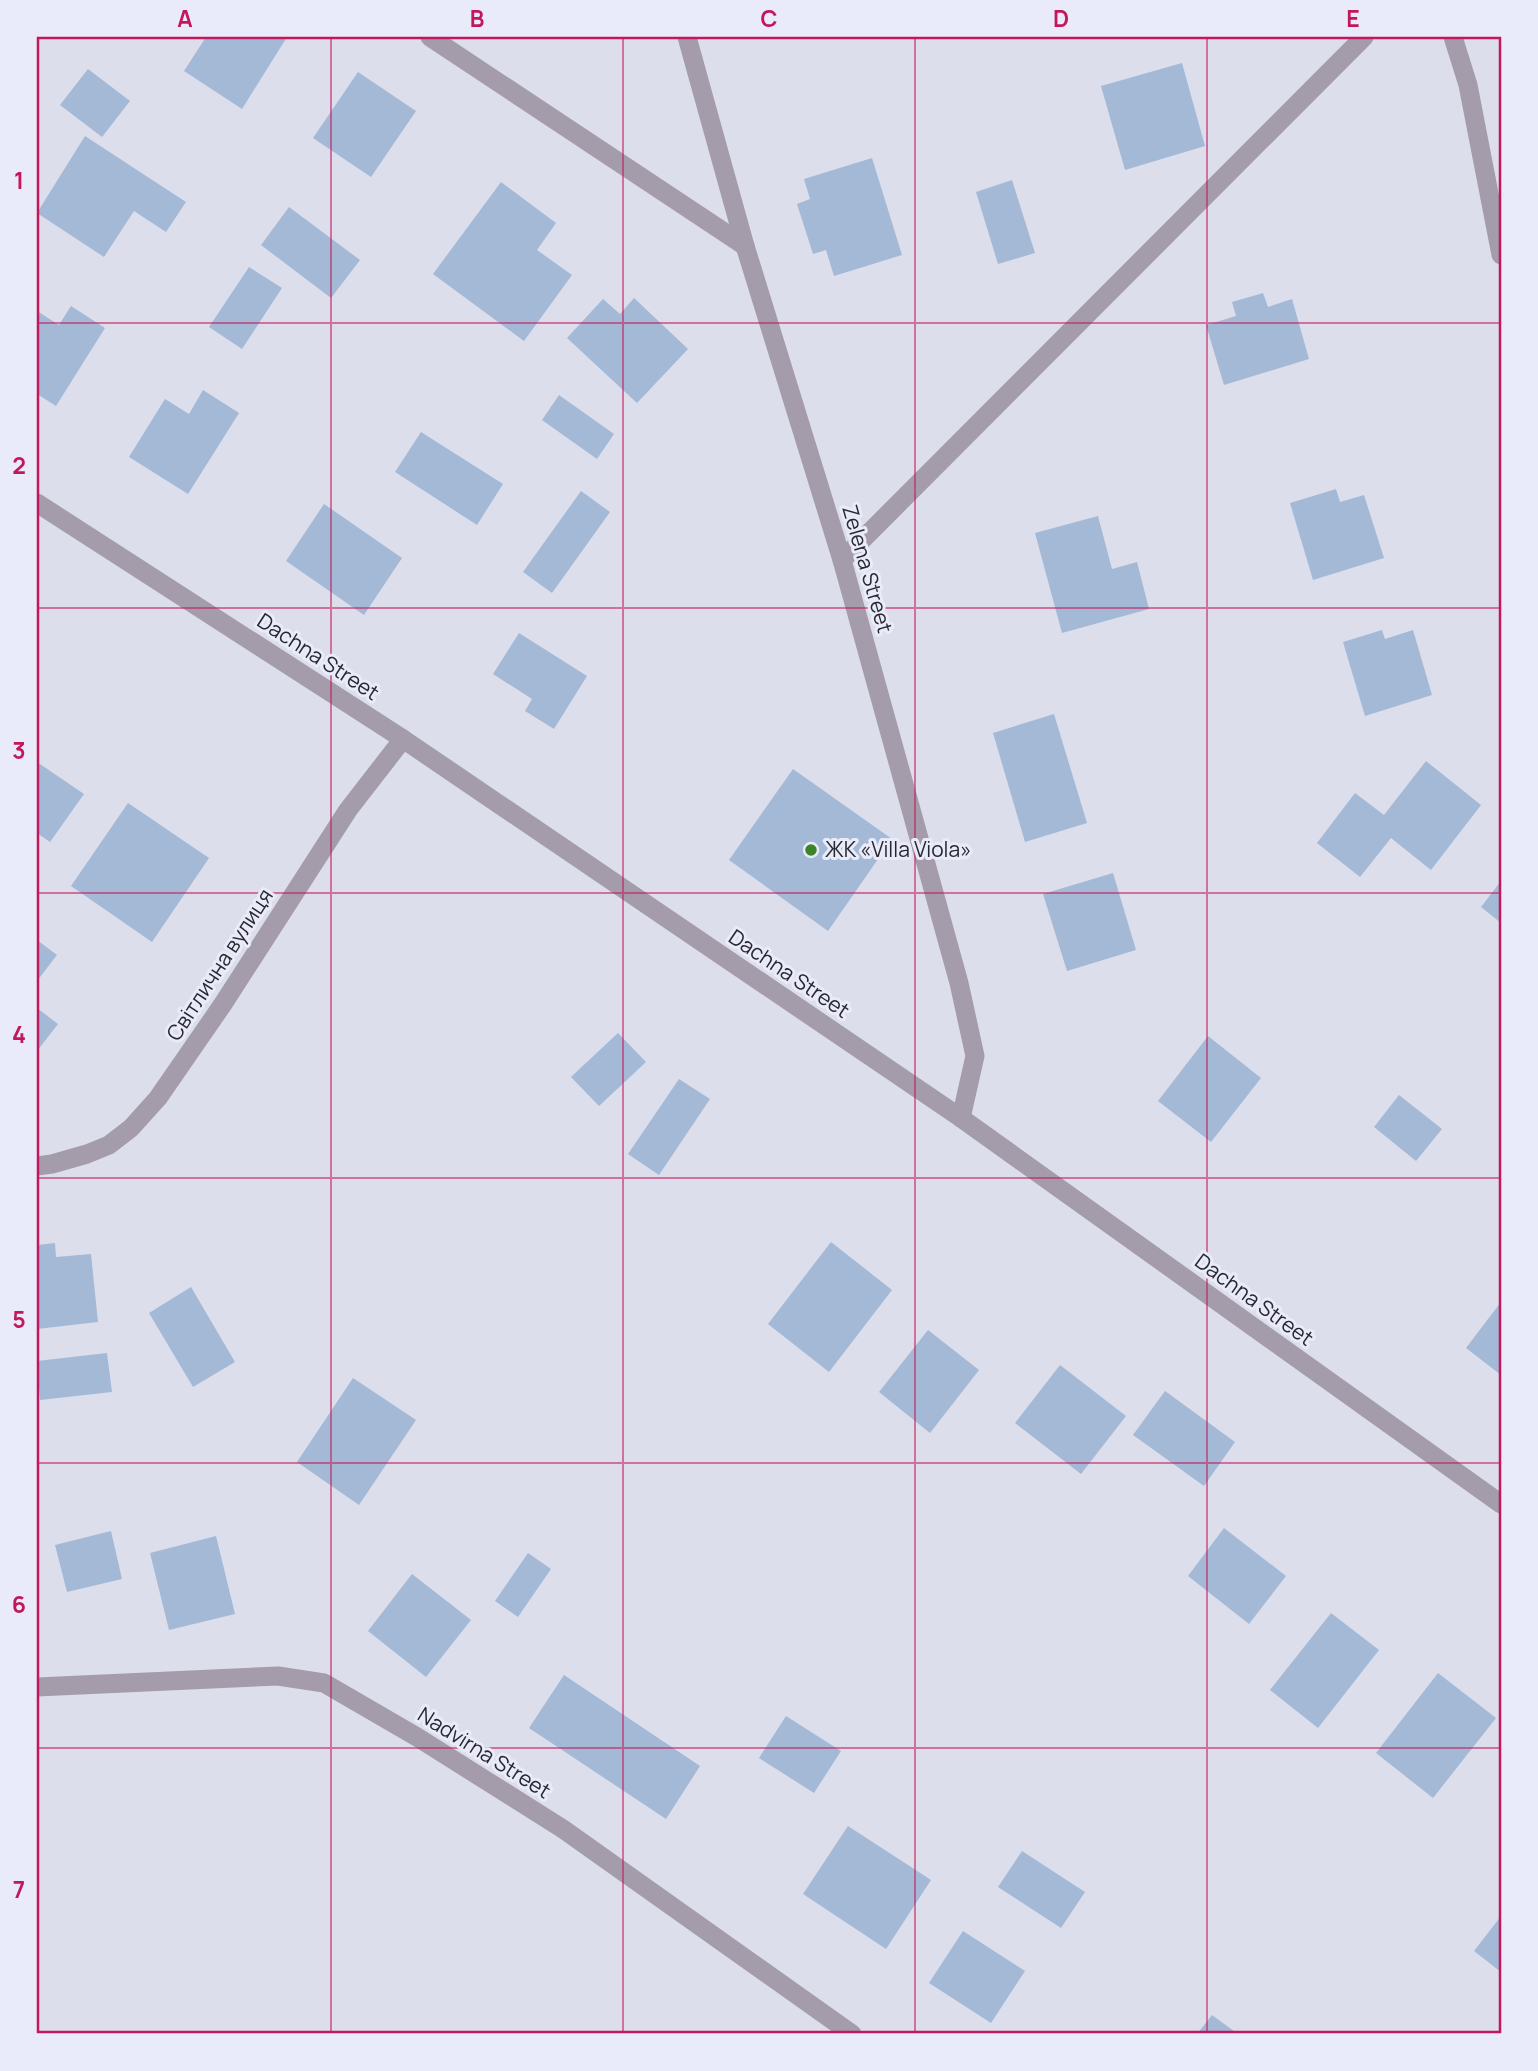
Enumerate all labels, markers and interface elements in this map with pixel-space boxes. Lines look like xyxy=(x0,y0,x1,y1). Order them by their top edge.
text: A xyxy=(177,2,193,34)
text: B xyxy=(470,2,484,34)
text: C xyxy=(761,2,778,34)
text: D xyxy=(1053,2,1069,34)
text: E xyxy=(1346,2,1360,34)
text: 1 xyxy=(14,164,24,196)
text: 2 xyxy=(12,449,26,481)
street label: Zelena Street xyxy=(836,501,900,636)
street label: Dachna Street xyxy=(252,606,385,706)
text: 3 xyxy=(12,734,26,766)
place label: ЖК «Villa Viola» xyxy=(825,835,971,863)
marker: ЖК «Villa Viola» xyxy=(803,842,819,858)
street label: Світлична вулиця xyxy=(160,883,279,1046)
street label: Dachna Street xyxy=(724,922,855,1024)
text: 4 xyxy=(12,1018,26,1050)
street label: Dachna Street xyxy=(1190,1247,1319,1352)
text: 5 xyxy=(12,1303,26,1335)
text: 6 xyxy=(12,1588,26,1620)
street label: Nadvirna Street xyxy=(413,1700,556,1804)
text: 7 xyxy=(13,1873,25,1905)

